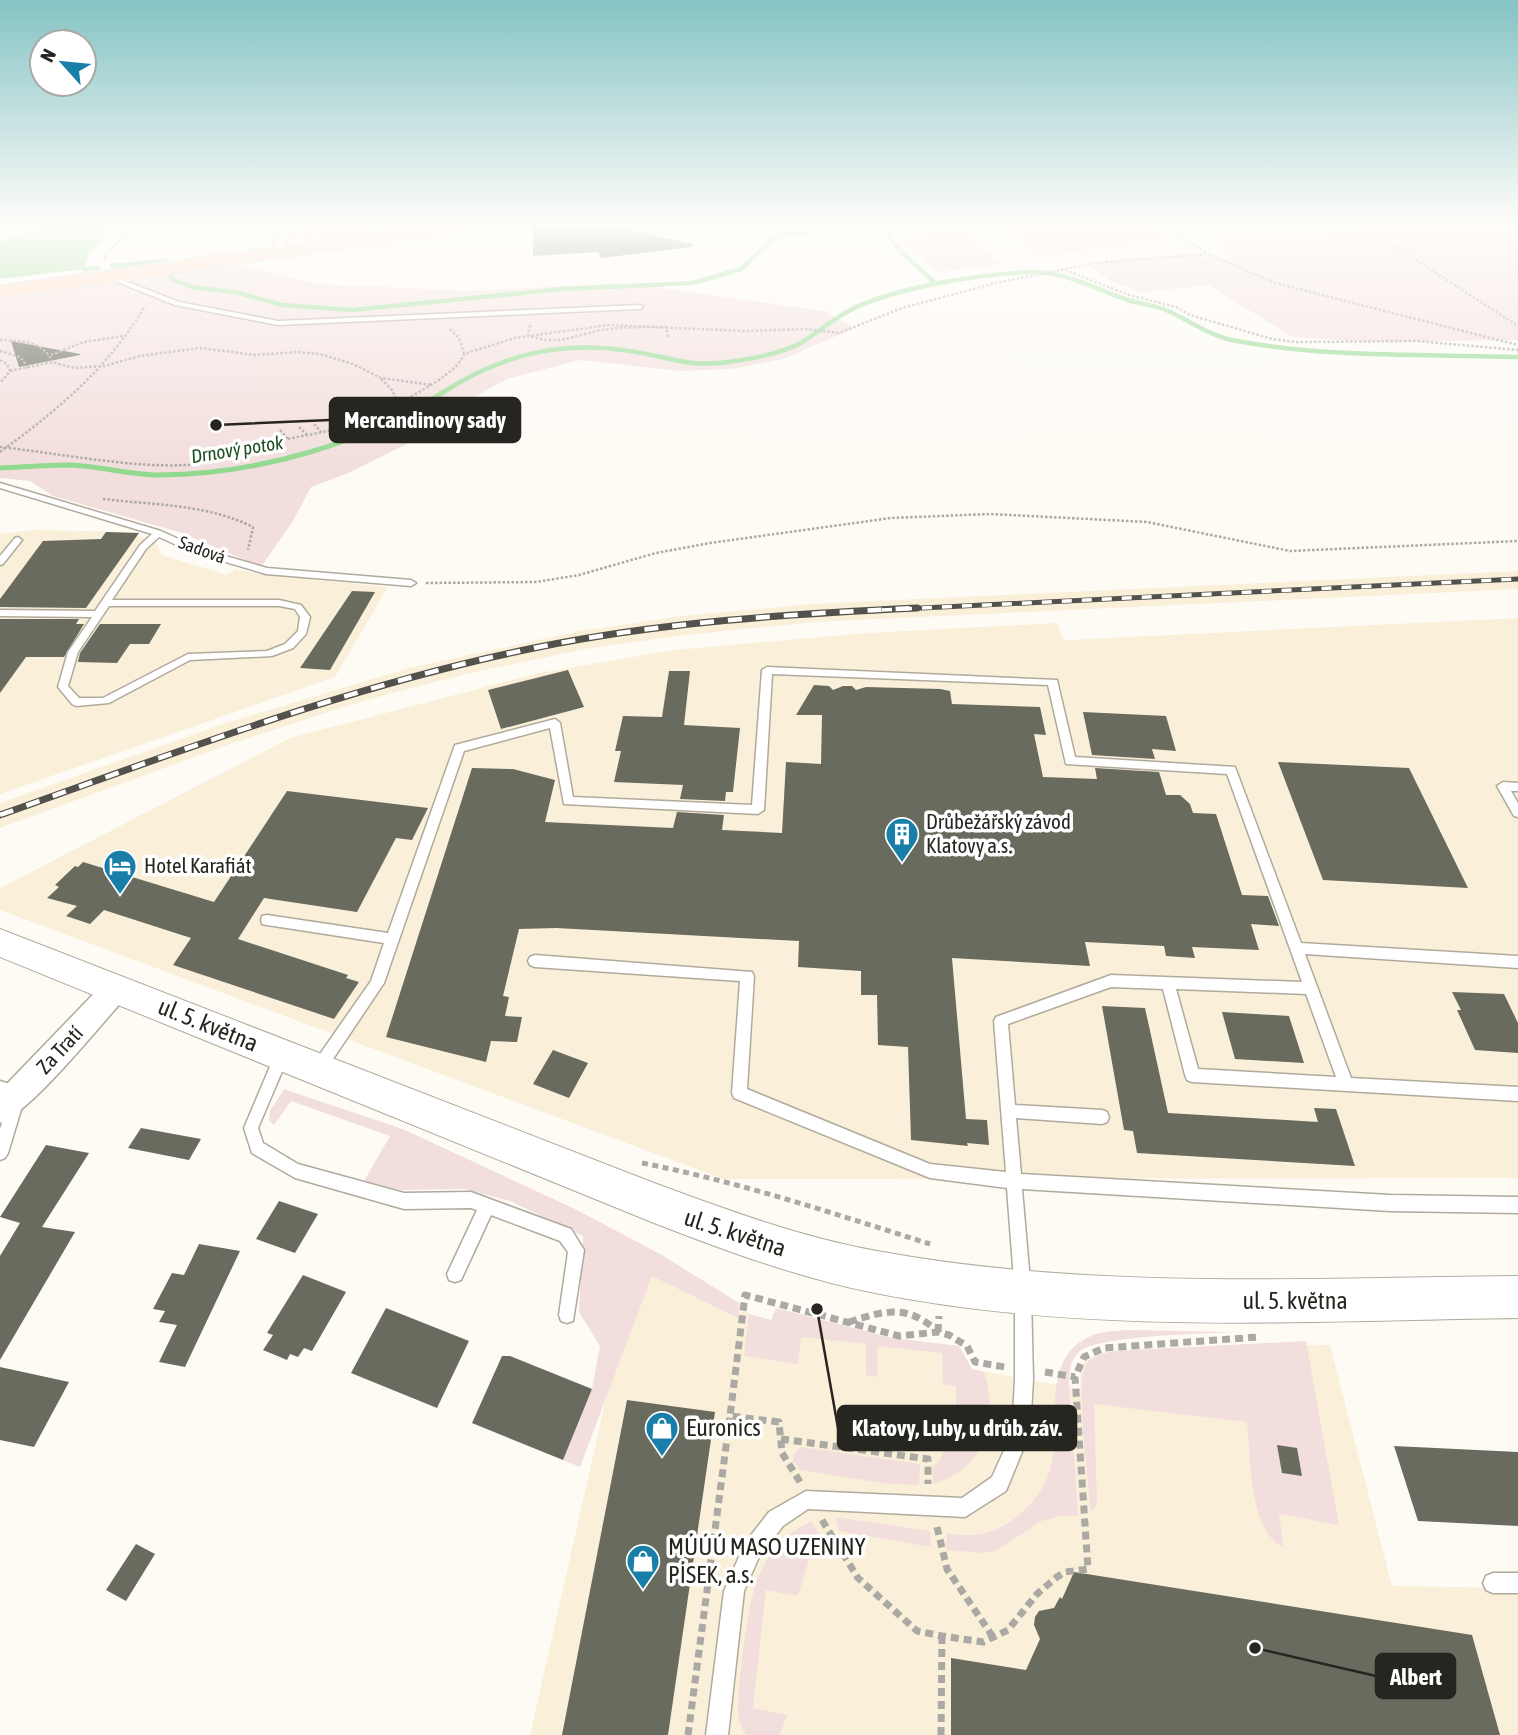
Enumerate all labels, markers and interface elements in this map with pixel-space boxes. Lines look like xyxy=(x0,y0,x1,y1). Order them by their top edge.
north arrow xyxy=(28,28,98,98)
text: N xyxy=(36,45,60,65)
callout: Mercandinovy sady xyxy=(330,398,520,442)
text: Mercandinovy sady xyxy=(344,407,507,433)
water label: Drnový potok xyxy=(189,431,285,467)
street label: Sadová xyxy=(176,531,228,568)
place label: Drůbežářský závod Klatovy a.s. xyxy=(926,809,1071,857)
building icon: Drůbežářský závod Klatovy a.s. xyxy=(883,815,921,864)
hotel icon: Hotel Karafiát xyxy=(101,847,139,896)
place label: Hotel Karafiát xyxy=(144,853,252,877)
street label: ul. 5. května xyxy=(154,992,262,1057)
street label: Za Tratí xyxy=(31,1020,87,1078)
street label: ul. 5. května xyxy=(681,1203,789,1262)
street label: ul. 5. května xyxy=(1242,1287,1348,1314)
callout: Klatovy, Luby, u drůb. záv. xyxy=(838,1406,1076,1450)
shop icon: Euronics xyxy=(643,1409,681,1458)
place label: Euronics xyxy=(686,1414,761,1441)
text: Klatovy, Luby, u drůb. záv. xyxy=(852,1415,1062,1441)
place label: MÚÚÚ MASO UZENINY PÍSEK, a.s. xyxy=(668,1533,866,1588)
shop icon: MÚÚÚ MASO UZENINY PÍSEK, a.s. xyxy=(624,1542,662,1591)
callout: Albert xyxy=(1376,1654,1455,1698)
text: Albert xyxy=(1389,1664,1442,1690)

